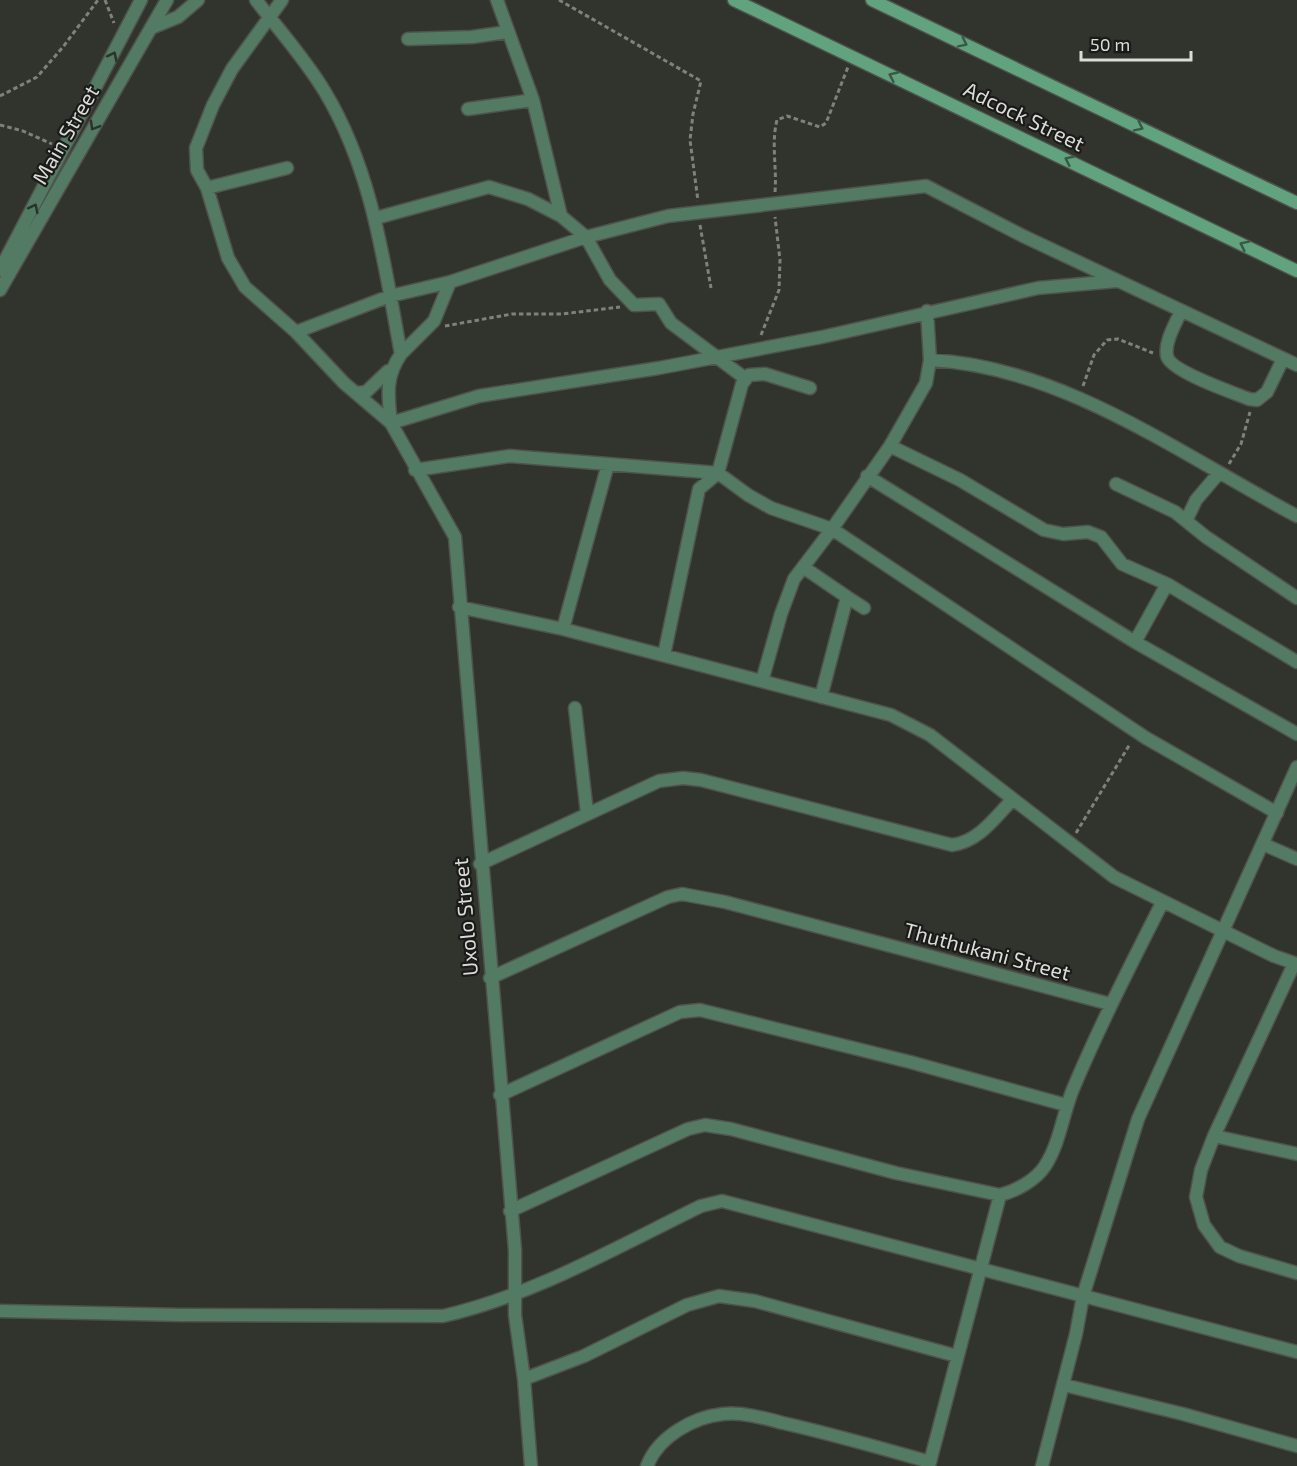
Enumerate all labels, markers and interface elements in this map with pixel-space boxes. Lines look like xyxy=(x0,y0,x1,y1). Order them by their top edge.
scale bar xyxy=(1081,24,1190,62)
text: 50 m xyxy=(1090,33,1130,55)
one-way arrow xyxy=(956,36,967,48)
one-way arrow xyxy=(105,51,117,62)
one-way arrow xyxy=(888,72,899,84)
street label: Adcock Street xyxy=(960,76,1089,156)
street label: Main Street xyxy=(26,80,103,188)
one-way arrow xyxy=(90,120,102,130)
one-way arrow xyxy=(1132,120,1143,132)
one-way arrow xyxy=(1064,156,1075,168)
one-way arrow xyxy=(27,204,38,214)
one-way arrow xyxy=(1240,241,1251,253)
street label: Uxolo Street xyxy=(447,857,482,977)
street label: Thuthukani Street xyxy=(901,916,1073,985)

